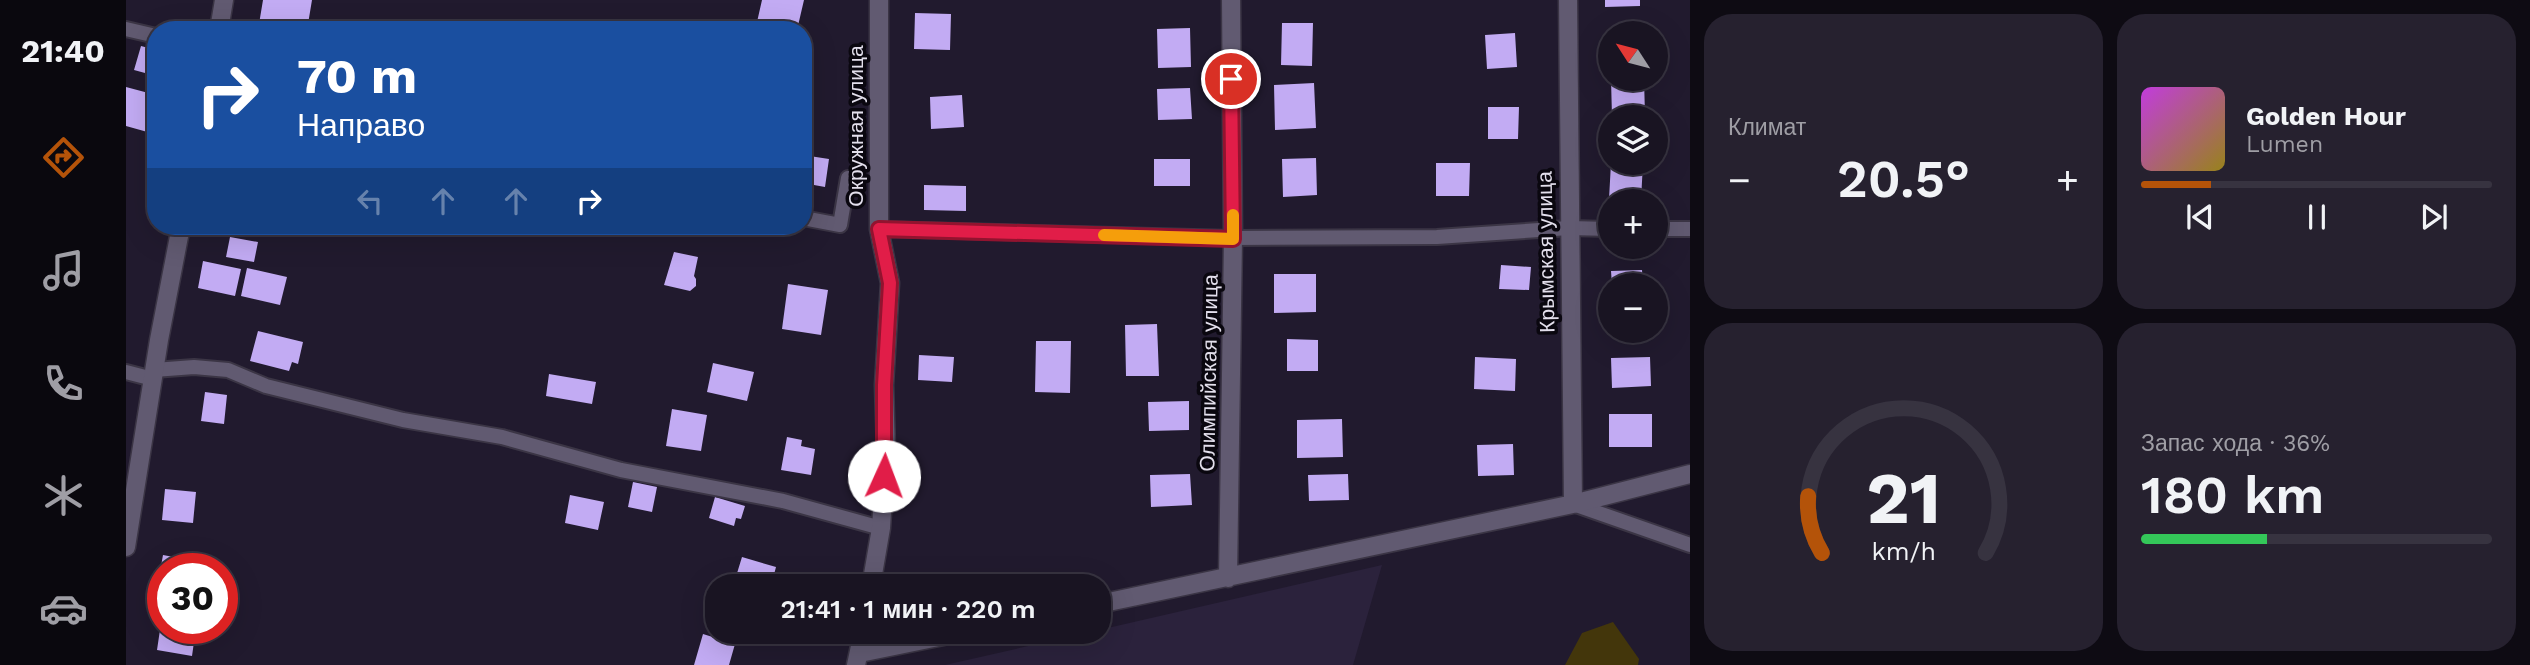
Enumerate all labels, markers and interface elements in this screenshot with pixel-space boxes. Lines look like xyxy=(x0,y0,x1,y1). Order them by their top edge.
north arrow xyxy=(1598,21,1668,91)
map controls xyxy=(1598,21,1668,343)
text: 21:40 xyxy=(21,32,105,70)
street label: Окружная улица xyxy=(843,45,868,207)
text: 70 m xyxy=(297,47,417,105)
icon: right xyxy=(182,49,273,140)
pin xyxy=(1201,49,1261,109)
icon: arrive xyxy=(1212,60,1250,98)
text: Golden Hour xyxy=(2246,101,2406,131)
button: layers xyxy=(1598,105,1668,175)
text: Направо xyxy=(297,106,425,144)
text: Климат xyxy=(1728,114,1806,141)
text: Lumen xyxy=(2246,131,2323,158)
icon: directions xyxy=(39,133,88,182)
text: 20.5° xyxy=(1837,149,1970,210)
text: − xyxy=(1728,158,1751,202)
text: + xyxy=(2056,158,2079,202)
street label: Крымская улица xyxy=(1532,171,1559,333)
icon: left xyxy=(351,182,389,220)
icon: ahead xyxy=(424,182,462,220)
icon: ahead xyxy=(497,182,535,220)
icon: right xyxy=(570,182,608,220)
button: + xyxy=(1598,189,1668,259)
icon: previous xyxy=(2181,198,2219,236)
icon: pause xyxy=(2298,198,2336,236)
icon: next xyxy=(2415,198,2453,236)
icon: music xyxy=(39,246,88,295)
button: − xyxy=(1598,273,1668,343)
street label: Олимпийская улица xyxy=(1194,274,1223,472)
icon: phone xyxy=(39,359,88,408)
text: Запас хода · 36% xyxy=(2141,430,2330,457)
position arrow xyxy=(847,439,921,513)
text: 21 xyxy=(1866,455,1941,541)
text: 180 km xyxy=(2141,465,2324,526)
icon: climate xyxy=(39,471,88,520)
text: km/h xyxy=(1871,537,1936,566)
speed limit sign: 30 xyxy=(147,553,238,644)
icon: car xyxy=(39,584,88,633)
text: 21:41 · 1 мин · 220 m xyxy=(780,594,1036,624)

